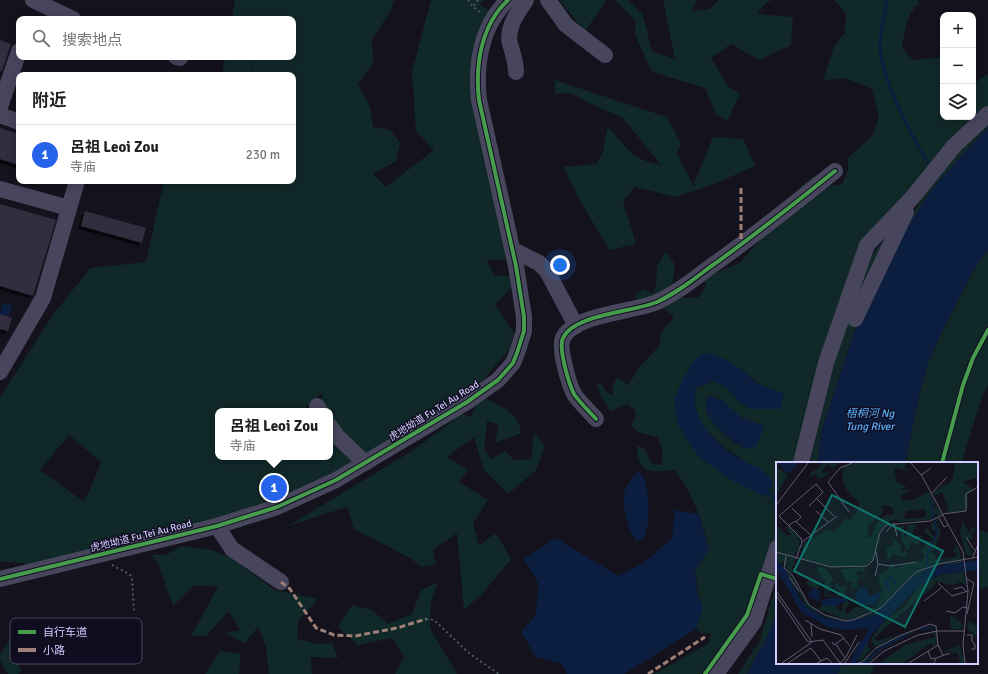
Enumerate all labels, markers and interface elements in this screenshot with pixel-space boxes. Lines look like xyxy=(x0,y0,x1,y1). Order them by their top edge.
map controls xyxy=(940,12,976,120)
button: + xyxy=(940,12,976,48)
search box xyxy=(16,16,296,60)
icon: search xyxy=(30,27,52,49)
text: 搜索地点 xyxy=(62,31,122,49)
button: − xyxy=(940,48,976,84)
button: layers xyxy=(940,84,976,120)
text: 附近 xyxy=(32,90,66,111)
text: 呂祖 Leoi Zou xyxy=(70,138,159,156)
text: 1 xyxy=(41,147,49,163)
text: 230 m xyxy=(246,147,280,163)
text: 寺庙 xyxy=(70,159,96,175)
your location xyxy=(550,255,570,275)
street label: 虎地坳道 Fu Tei Au Road xyxy=(387,378,481,444)
water label: 梧桐河 Ng Tung River xyxy=(846,407,896,433)
popup xyxy=(215,408,333,460)
text: 呂祖 Leoi Zou xyxy=(230,417,318,435)
text: 寺庙 xyxy=(230,438,256,454)
inset map xyxy=(776,462,978,664)
pin: 1 xyxy=(261,473,287,503)
street label: 虎地坳道 Fu Tei Au Road xyxy=(89,518,193,554)
legend xyxy=(10,618,142,664)
text: 自行车道 xyxy=(43,626,87,639)
text: 小路 xyxy=(43,644,65,657)

